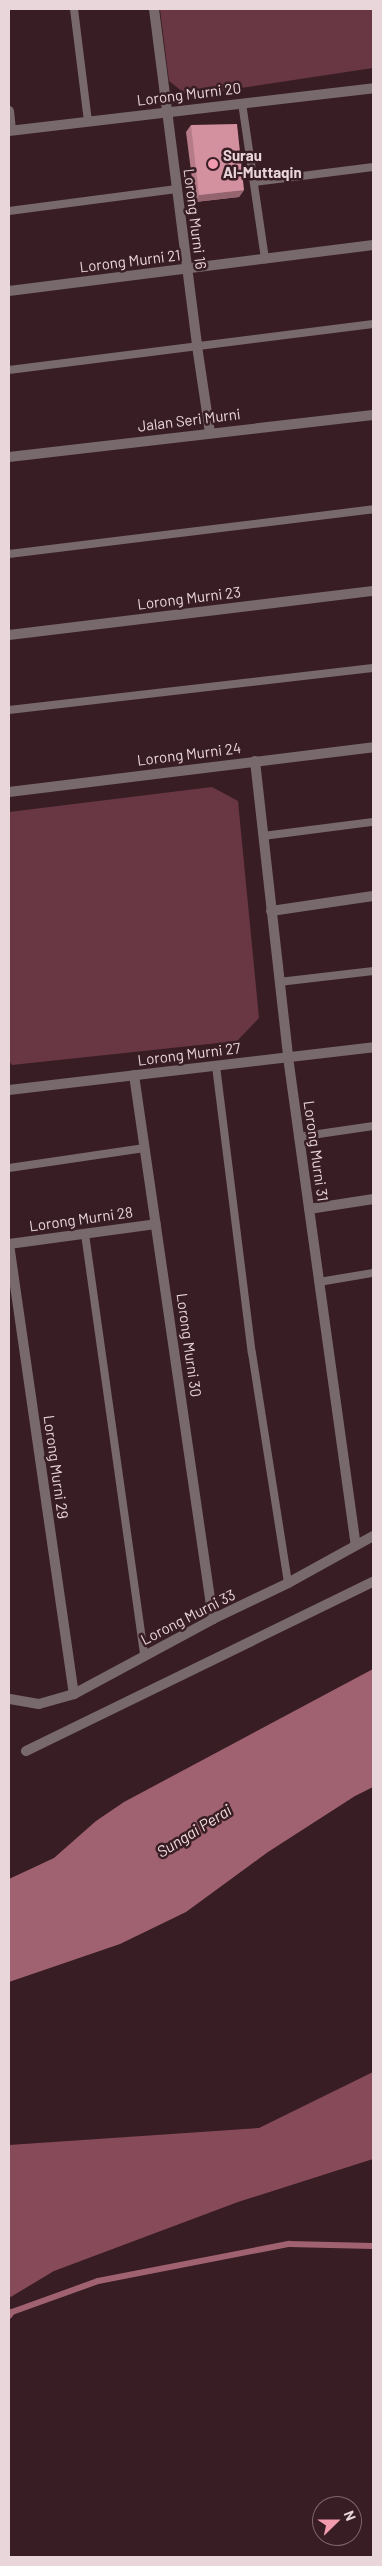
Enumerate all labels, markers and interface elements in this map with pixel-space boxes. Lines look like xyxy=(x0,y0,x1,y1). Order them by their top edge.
street label: Lorong Murni 20 xyxy=(136,79,242,109)
place label: Surau Al-Muttaqin xyxy=(223,146,302,181)
marker: Surau Al-Muttaqin xyxy=(207,158,219,170)
street label: Lorong Murni 16 xyxy=(180,168,210,270)
street label: Lorong Murni 21 xyxy=(78,246,182,276)
street label: Jalan Seri Murni xyxy=(136,405,242,435)
street label: Lorong Murni 23 xyxy=(136,583,242,613)
street label: Lorong Murni 24 xyxy=(136,739,242,769)
street label: Lorong Murni 27 xyxy=(136,1039,242,1069)
street label: Lorong Murni 31 xyxy=(300,1100,332,1202)
street label: Lorong Murni 28 xyxy=(28,1203,134,1235)
street label: Lorong Murni 30 xyxy=(173,1292,205,1398)
street label: Lorong Murni 29 xyxy=(40,1414,72,1520)
street label: Lorong Murni 33 xyxy=(138,1585,238,1649)
water label: Sungai Perai xyxy=(153,1800,235,1862)
north arrow xyxy=(312,2496,362,2546)
text: N xyxy=(341,2508,360,2523)

